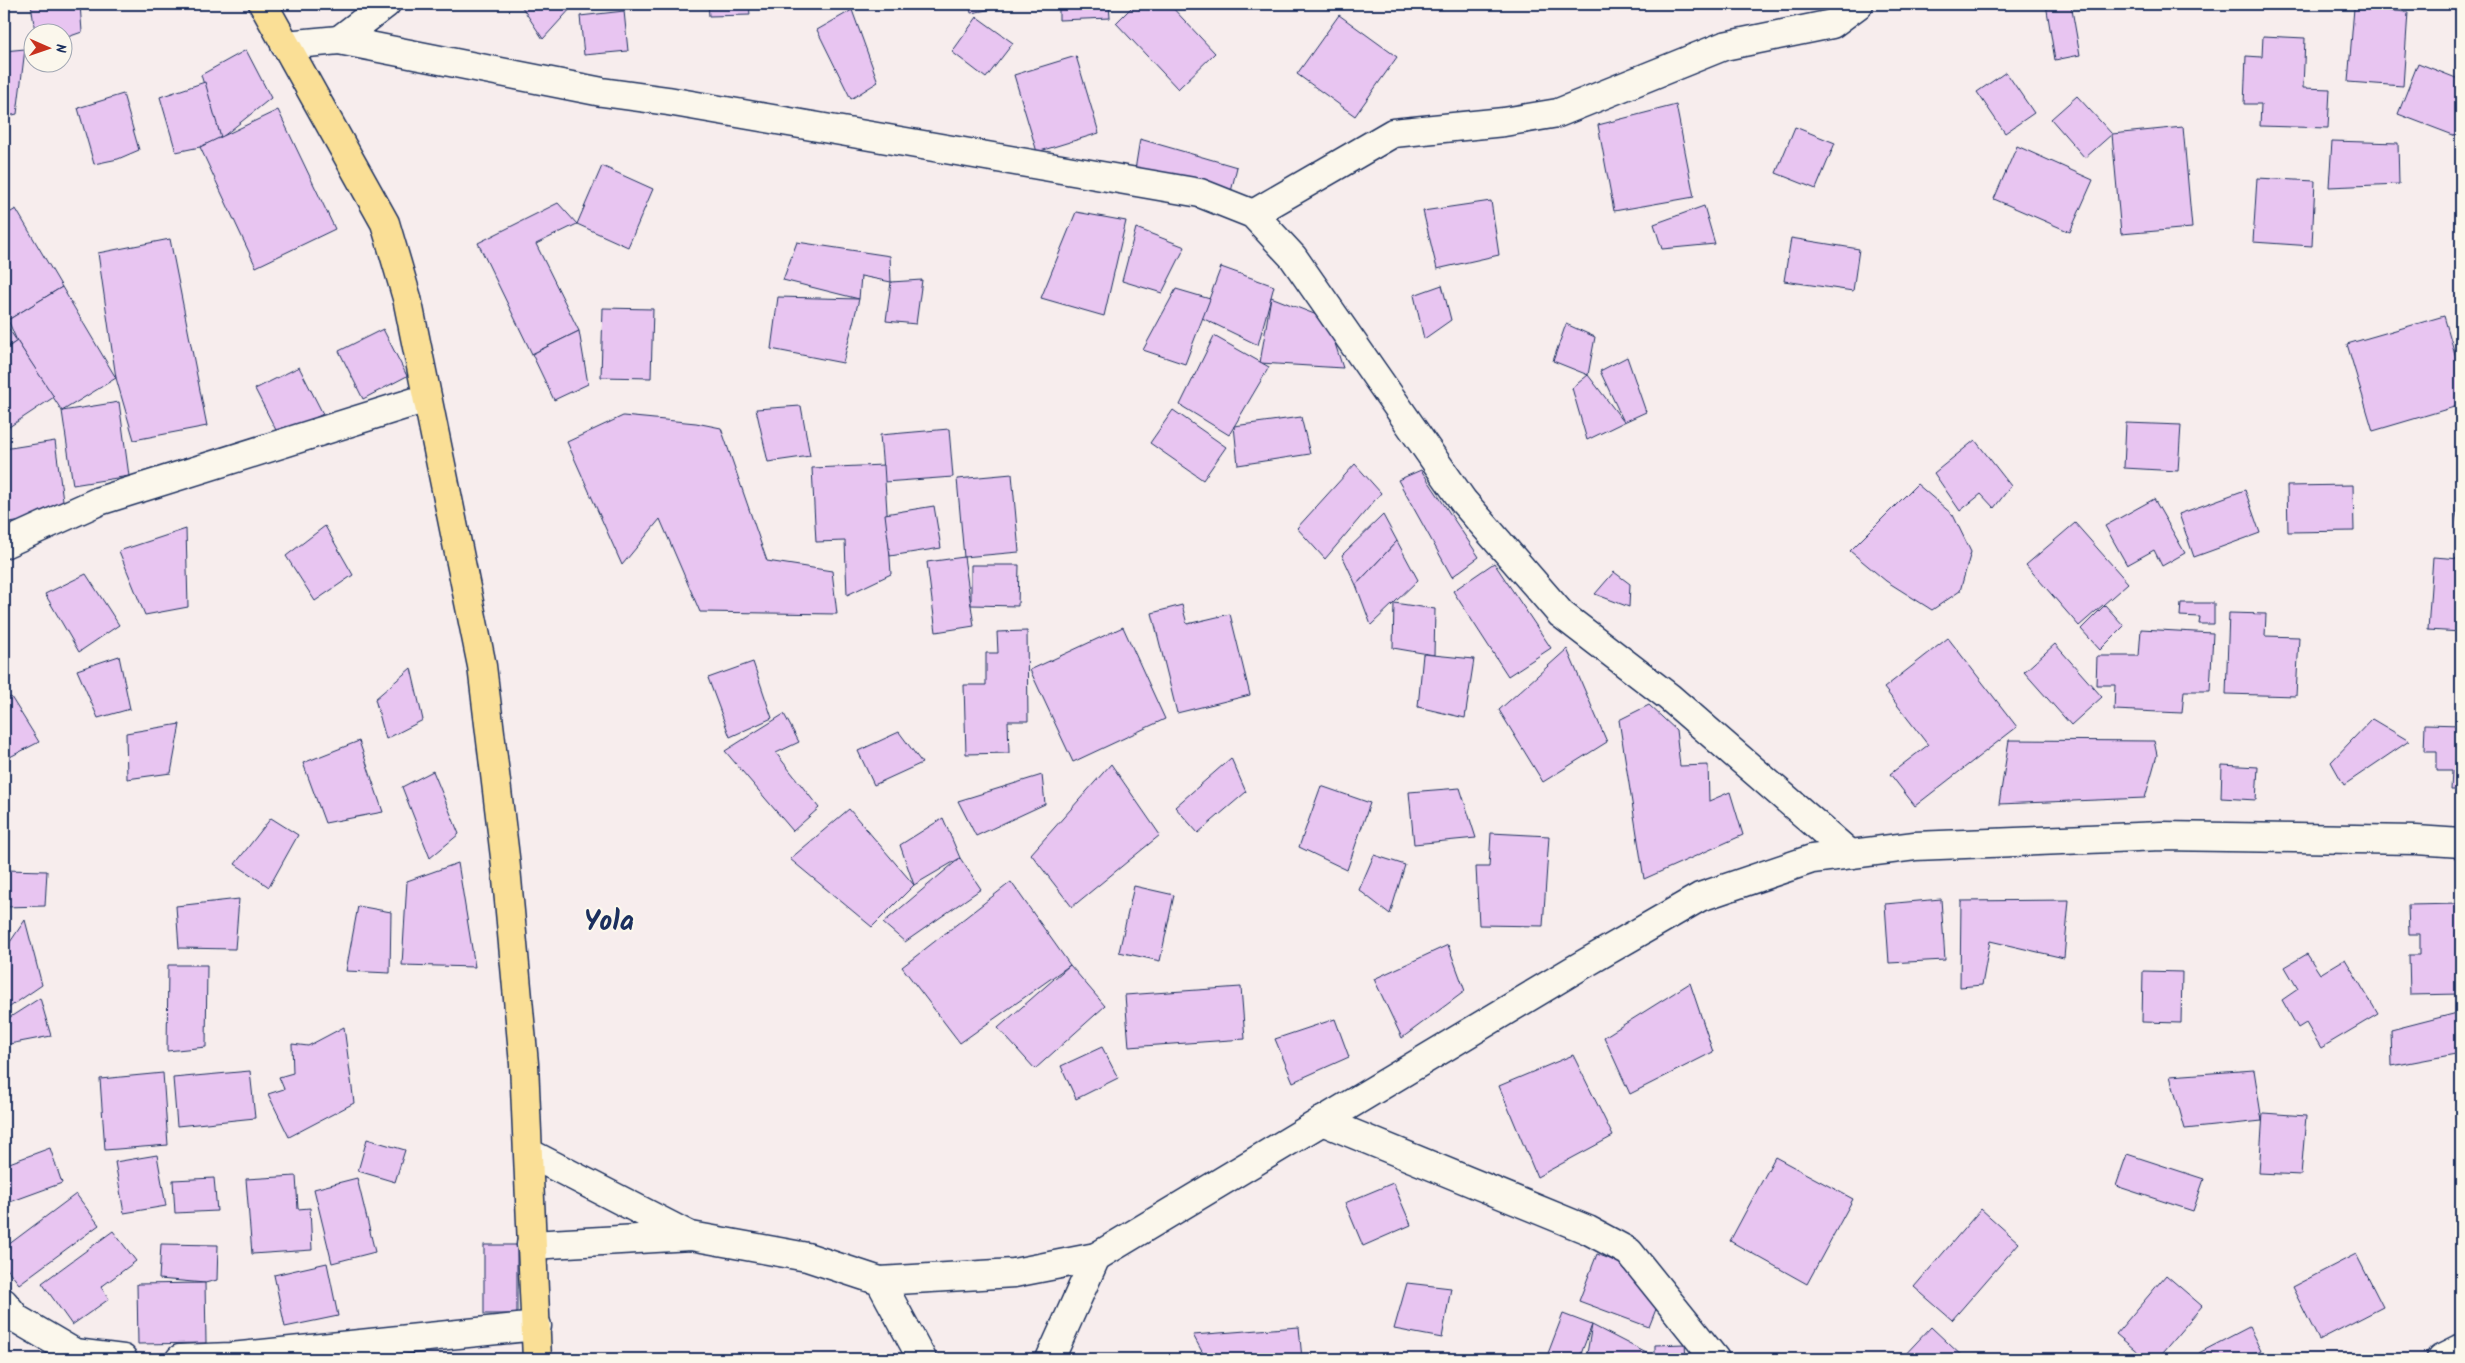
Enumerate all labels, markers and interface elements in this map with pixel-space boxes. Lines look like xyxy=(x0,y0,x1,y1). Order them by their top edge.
north arrow xyxy=(22,22,72,72)
text: N xyxy=(49,44,71,53)
district label: Yola xyxy=(584,900,634,945)

